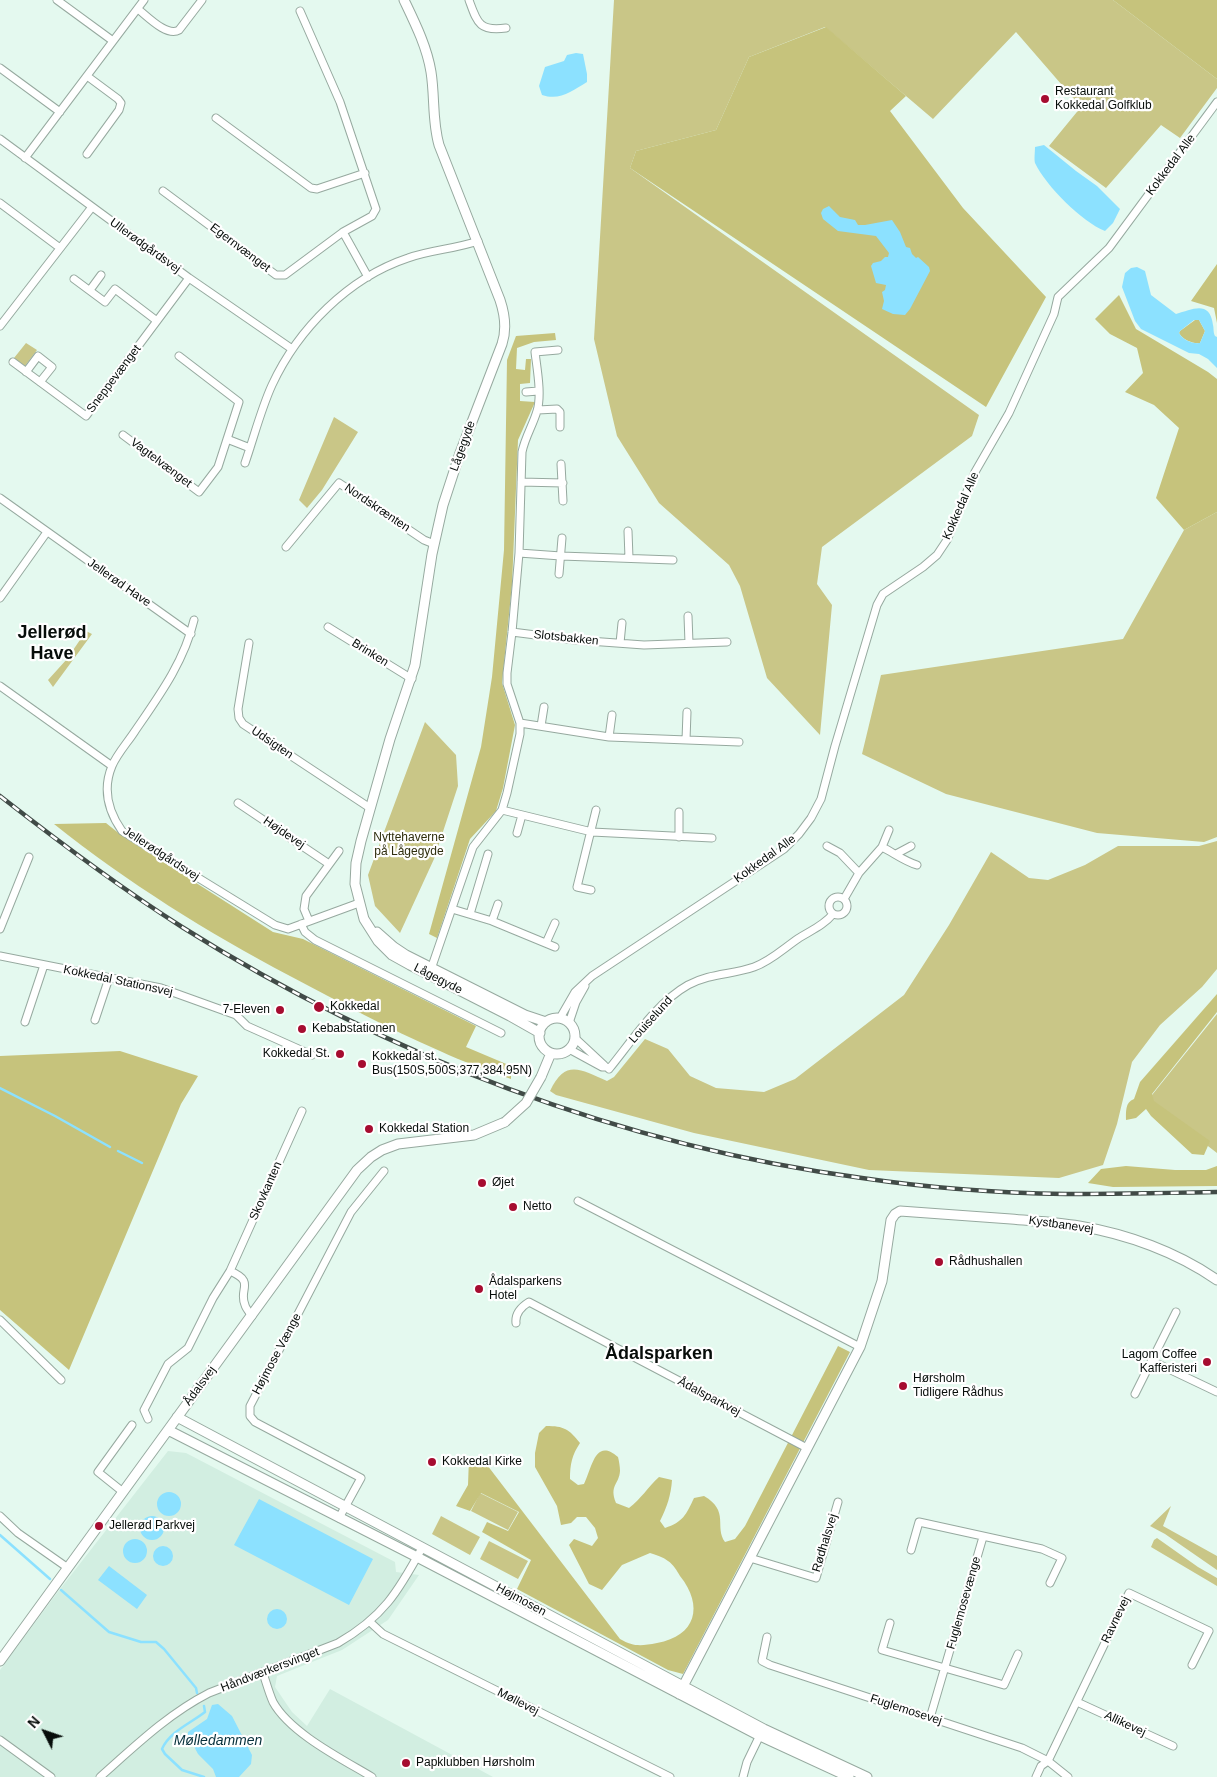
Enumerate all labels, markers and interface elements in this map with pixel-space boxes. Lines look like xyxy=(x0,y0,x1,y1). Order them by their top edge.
place label: Restaurant Kokkedal Golfklub xyxy=(1055,85,1152,113)
marker: Restaurant Kokkedal Golfklub xyxy=(1039,93,1051,105)
street label: Kokkedal Alle xyxy=(1143,132,1199,198)
street label: Ullerødgårdsvej xyxy=(107,215,183,277)
street label: Egernvænget xyxy=(207,221,273,275)
street label: Sneppevænget xyxy=(84,342,144,416)
street label: Lågegyde xyxy=(447,419,479,473)
street label: Vagtelvænget xyxy=(127,435,195,491)
street label: Kokkedal Alle xyxy=(940,470,982,542)
street label: Nordskrænten xyxy=(341,481,413,535)
street label: Jellerød Have xyxy=(85,556,153,610)
district label: Jellerød Have xyxy=(17,622,87,664)
street label: Slotsbakken xyxy=(533,627,599,649)
street label: Brinken xyxy=(349,636,391,670)
street label: Udsigten xyxy=(248,724,296,762)
street label: Højdevej xyxy=(260,814,308,852)
street label: Jellerødgårdsvej xyxy=(120,824,202,884)
park label: Nyttehaverne på Lågegyde xyxy=(373,831,445,859)
street label: Kokkedal Alle xyxy=(731,832,799,886)
street label: Lågegyde xyxy=(411,961,465,997)
street label: Kokkedal Stationsvej xyxy=(62,962,174,1000)
street label: Louiselund xyxy=(626,994,676,1046)
marker: Kokkedal xyxy=(312,1000,326,1014)
place label: Kokkedal xyxy=(330,1000,379,1014)
place label: 7-Eleven xyxy=(223,1003,270,1017)
marker: 7-Eleven xyxy=(274,1004,286,1016)
place label: Kebabstationen xyxy=(312,1022,395,1036)
marker: Kebabstationen xyxy=(296,1023,308,1035)
place label: Kokkedal St. xyxy=(263,1047,330,1061)
marker: Kokkedal St. xyxy=(334,1048,346,1060)
place label: Kokkedal st. Bus(150S,500S,377,384,95N) xyxy=(372,1050,532,1078)
marker: Kokkedal st. Bus(150S,500S,377,384,95N) xyxy=(356,1058,368,1070)
place label: Kokkedal Station xyxy=(379,1122,469,1136)
marker: Kokkedal Station xyxy=(363,1123,375,1135)
street label: Skovkanten xyxy=(247,1159,285,1223)
place label: Øjet xyxy=(492,1176,514,1190)
marker: Øjet xyxy=(476,1177,488,1189)
place label: Netto xyxy=(523,1200,552,1214)
marker: Netto xyxy=(507,1201,519,1213)
street label: Kystbanevej xyxy=(1028,1213,1094,1237)
place label: Rådhushallen xyxy=(949,1255,1022,1269)
marker: Rådhushallen xyxy=(933,1256,945,1268)
place label: Ådalsparkens Hotel xyxy=(489,1275,562,1303)
marker: Ådalsparkens Hotel xyxy=(473,1283,485,1295)
street label: Højmose Vænge xyxy=(250,1311,304,1397)
district label: Ådalsparken xyxy=(605,1343,713,1365)
place label: Lagom Coffee Kafferisteri xyxy=(1122,1348,1197,1376)
marker: Lagom Coffee Kafferisteri xyxy=(1201,1356,1213,1368)
street label: Ådalsvej xyxy=(181,1363,219,1409)
place label: Hørsholm Tidligere Rådhus xyxy=(913,1372,1003,1400)
street label: Ådalsparkvej xyxy=(675,1375,743,1419)
marker: Hørsholm Tidligere Rådhus xyxy=(897,1380,909,1392)
place label: Kokkedal Kirke xyxy=(442,1455,522,1469)
marker: Kokkedal Kirke xyxy=(426,1456,438,1468)
street label: Rødhalsvej xyxy=(809,1512,841,1574)
place label: Jellerød Parkvej xyxy=(109,1519,195,1533)
marker: Jellerød Parkvej xyxy=(93,1520,105,1532)
street label: Fuglemosevænge xyxy=(944,1555,984,1651)
street label: Højmosen xyxy=(493,1581,549,1619)
street label: Ravnevej xyxy=(1099,1594,1133,1646)
street label: Håndværkersvinget xyxy=(219,1645,321,1695)
street label: Møllevej xyxy=(495,1685,541,1719)
street label: Fuglemosevej xyxy=(868,1692,944,1728)
north arrow xyxy=(20,1707,70,1757)
street label: Allikevej xyxy=(1102,1708,1148,1740)
text: N xyxy=(24,1713,43,1731)
water label: Mølledammen xyxy=(174,1733,262,1749)
place label: Papklubben Hørsholm xyxy=(416,1756,535,1770)
marker: Papklubben Hørsholm xyxy=(400,1757,412,1769)

